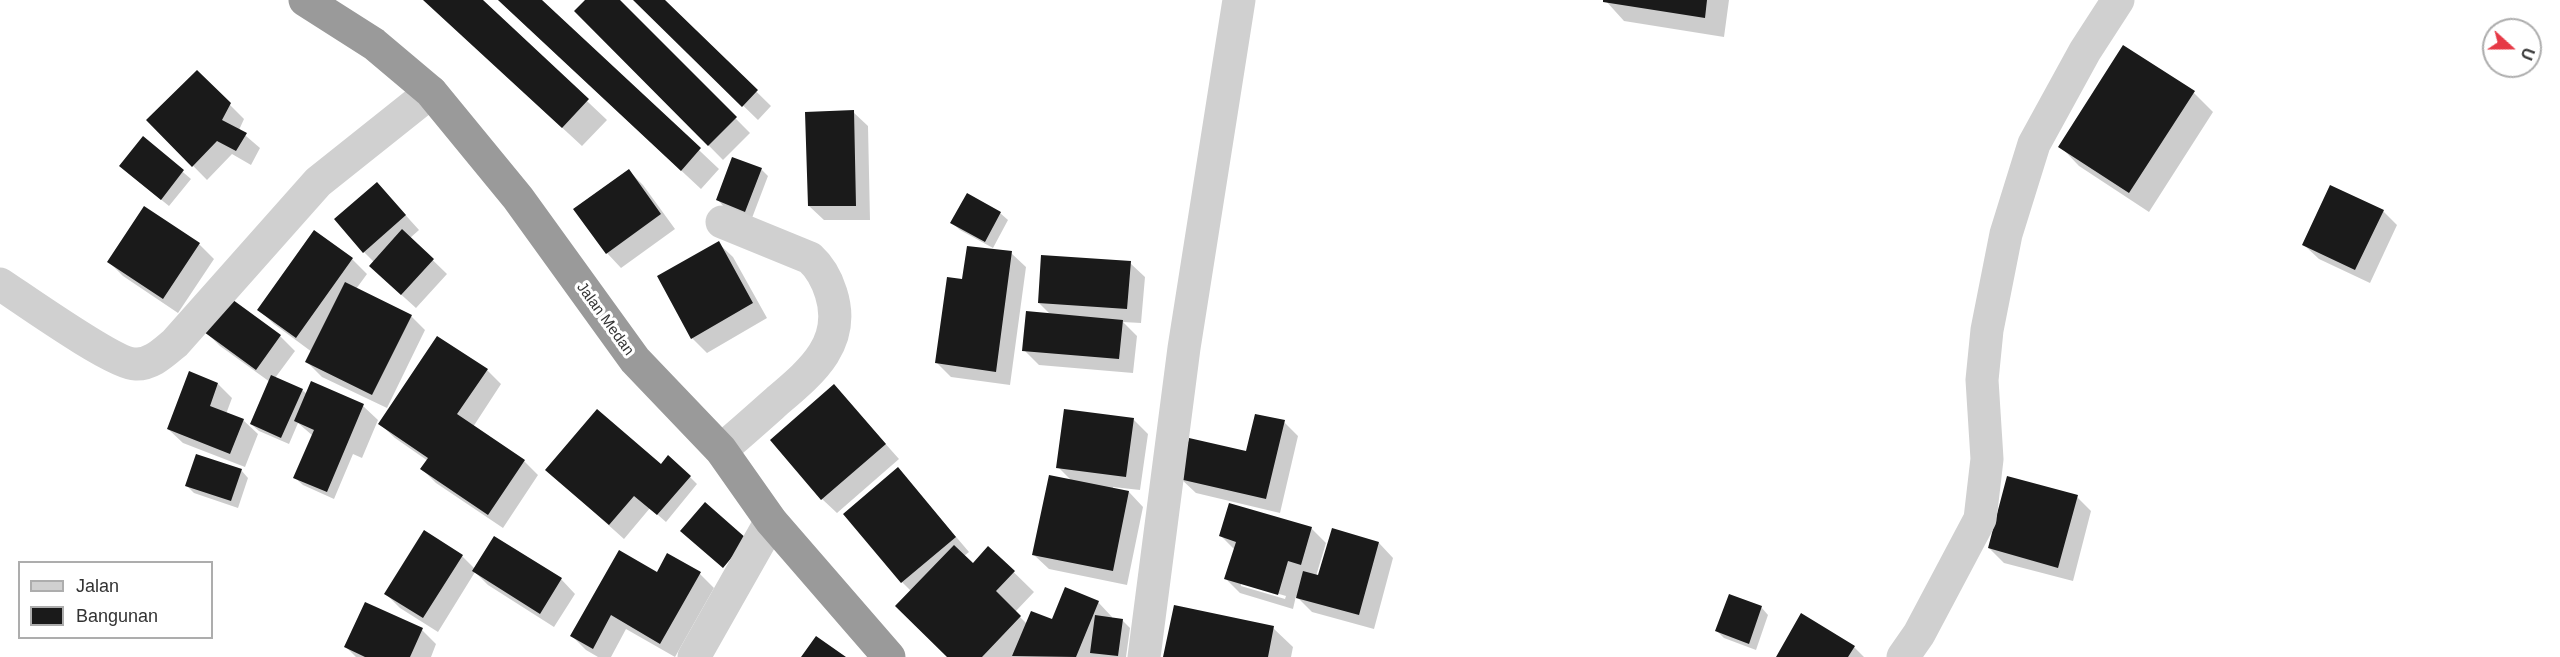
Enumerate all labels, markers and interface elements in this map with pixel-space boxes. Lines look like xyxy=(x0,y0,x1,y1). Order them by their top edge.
north arrow xyxy=(2482,18,2542,78)
text: U xyxy=(2517,45,2537,62)
street label: Jalan Medan xyxy=(572,279,638,359)
legend xyxy=(18,561,213,639)
text: Jalan xyxy=(76,576,119,596)
text: Bangunan xyxy=(76,606,158,626)

